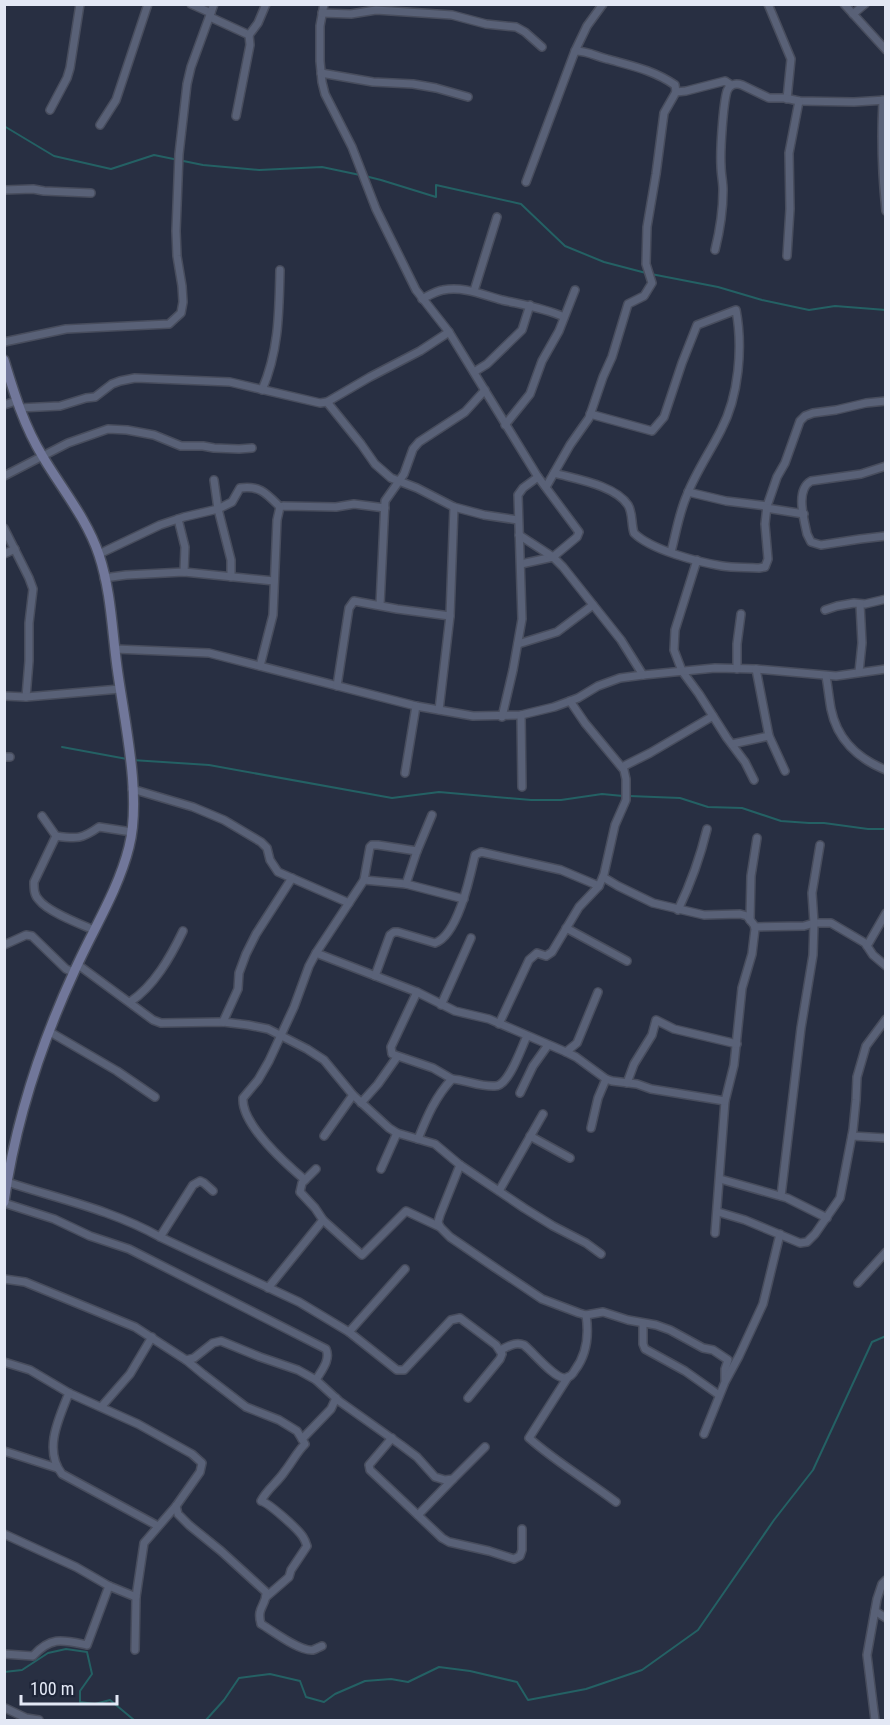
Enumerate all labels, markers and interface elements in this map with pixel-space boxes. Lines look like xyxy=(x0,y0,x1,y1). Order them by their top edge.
scale bar xyxy=(21,1668,117,1706)
text: 100 m xyxy=(30,1678,74,1699)

